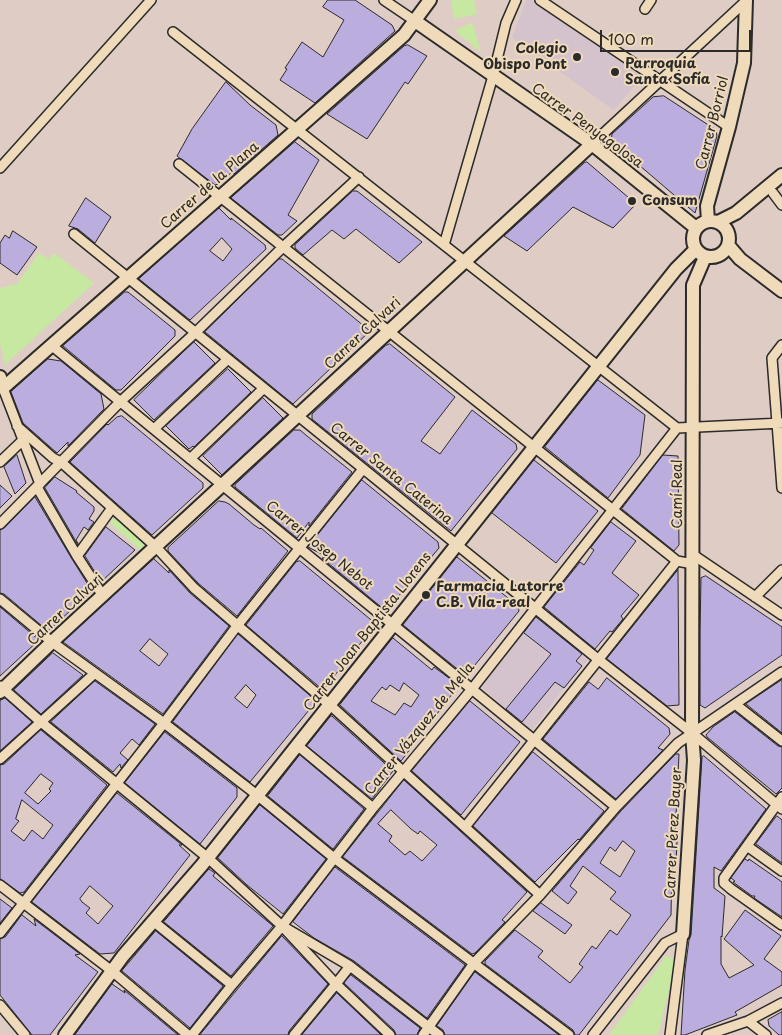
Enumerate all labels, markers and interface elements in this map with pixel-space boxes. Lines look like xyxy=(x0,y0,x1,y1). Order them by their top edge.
scale bar xyxy=(602,20,753,52)
text: 100 m xyxy=(608,27,654,50)
place label: Colegio Obispo Pont xyxy=(483,41,567,74)
marker: Colegio Obispo Pont xyxy=(571,51,583,63)
place label: Parroquia Santa Sofía xyxy=(625,56,710,88)
marker: Parroquia Santa Sofía xyxy=(609,66,621,78)
street label: Carrer Borriol xyxy=(693,74,733,172)
street label: Carrer Penyagolosa xyxy=(528,80,646,172)
street label: Carrer de la Plana xyxy=(157,139,263,233)
place label: Consum xyxy=(642,193,698,209)
marker: Consum xyxy=(626,195,638,207)
street label: Carrer Calvari xyxy=(321,294,405,374)
street label: Carrer Santa Caterina xyxy=(326,419,456,529)
street label: Camí Real xyxy=(670,459,686,529)
street label: Carrer Josep Nebot xyxy=(262,498,376,594)
street label: Carrer Joan Baptista Llorens xyxy=(301,549,435,715)
street label: Carrer Calvari xyxy=(24,570,108,650)
place label: Farmacia Latorre C.B. Vila-real xyxy=(436,579,563,612)
marker: Farmacia Latorre C.B. Vila-real xyxy=(420,589,432,601)
street label: Carrer Vázquez de Mella xyxy=(361,659,479,799)
street label: Carrer Pérez Bayer xyxy=(662,767,686,899)

